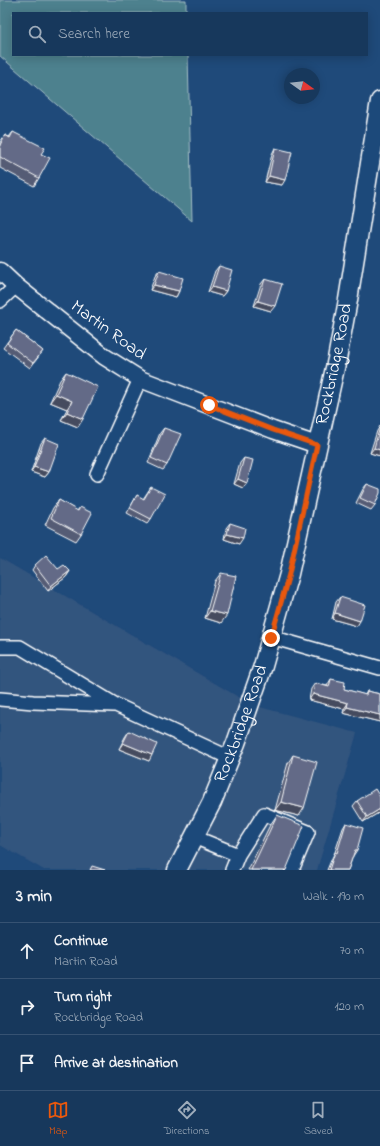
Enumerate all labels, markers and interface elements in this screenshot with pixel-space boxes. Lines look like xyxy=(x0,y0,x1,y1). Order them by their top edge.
search box xyxy=(12,12,368,56)
icon: search xyxy=(26,23,48,45)
text: Search here xyxy=(58,23,130,45)
north arrow xyxy=(284,68,320,104)
street label: Martin Road xyxy=(65,295,151,367)
street label: Rockbridge Road xyxy=(310,301,360,428)
route start xyxy=(200,396,218,414)
route end xyxy=(262,629,280,647)
street label: Rockbridge Road xyxy=(208,662,275,787)
text: 3 min xyxy=(16,884,52,909)
text: Walk · 190 m xyxy=(303,887,364,906)
text: Continue xyxy=(54,930,108,952)
icon: ahead xyxy=(16,940,38,962)
text: 70 m xyxy=(340,941,364,960)
text: Martin Road xyxy=(54,952,118,971)
text: Turn right xyxy=(54,986,112,1008)
icon: right xyxy=(16,996,38,1018)
text: 120 m xyxy=(334,997,364,1016)
text: Rockbridge Road xyxy=(54,1008,143,1027)
icon: arrive xyxy=(16,1052,38,1074)
text: Arrive at destination xyxy=(54,1052,178,1074)
tab: Map xyxy=(47,1099,69,1139)
tab: Directions xyxy=(164,1099,210,1139)
tab: Saved xyxy=(304,1099,333,1139)

